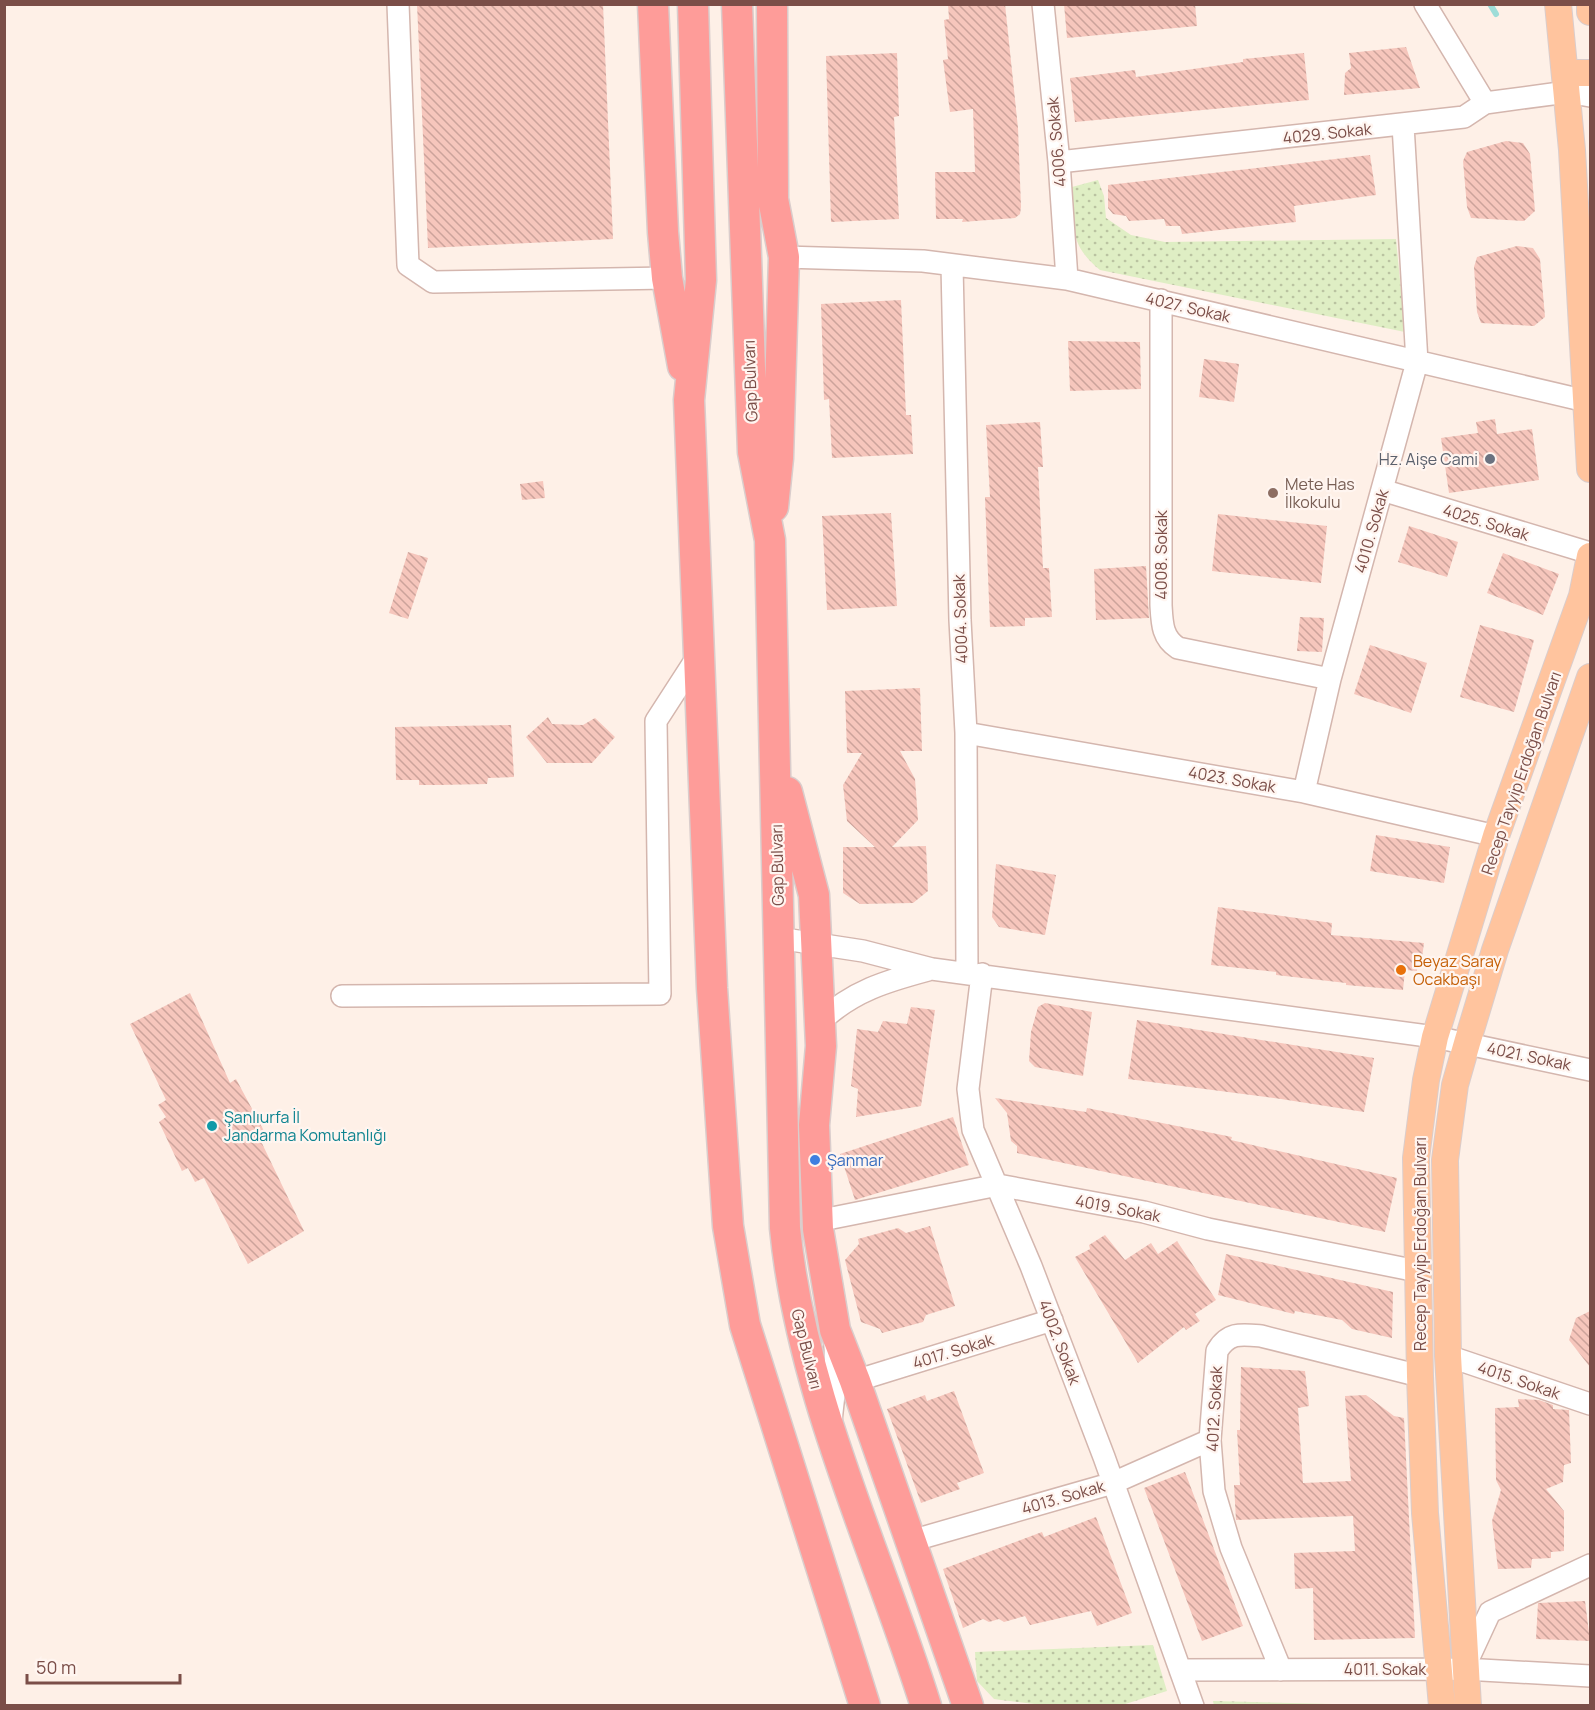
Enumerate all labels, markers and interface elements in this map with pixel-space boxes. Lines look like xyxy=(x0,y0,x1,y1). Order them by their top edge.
street label: 4006. Sokak xyxy=(1041,95,1071,188)
street label: 4029. Sokak xyxy=(1281,117,1374,149)
street label: 4027. Sokak xyxy=(1143,287,1234,328)
street label: Gap Bulvarı xyxy=(738,340,762,422)
place label: Hz. Aişe Cami xyxy=(1379,448,1478,470)
marker: Hz. Aişe Cami xyxy=(1483,452,1497,466)
place label: Mete Has İlkokulu xyxy=(1285,473,1355,513)
street label: 4010. Sokak xyxy=(1348,485,1394,576)
marker: Mete Has İlkokulu xyxy=(1266,486,1280,500)
street label: 4025. Sokak xyxy=(1440,498,1533,546)
street label: 4008. Sokak xyxy=(1150,509,1172,600)
street label: 4004. Sokak xyxy=(947,573,973,664)
street label: Recep Tayyip Erdoğan Bulvarı xyxy=(1476,668,1566,878)
street label: 4023. Sokak xyxy=(1187,760,1279,798)
street label: Gap Bulvarı xyxy=(765,824,789,906)
place label: Beyaz Saray Ocakbaşı xyxy=(1413,950,1502,990)
marker: Beyaz Saray Ocakbaşı xyxy=(1394,963,1408,977)
street label: 4021. Sokak xyxy=(1485,1036,1574,1076)
place label: Şanlıurfa İl Jandarma Komutanlığı xyxy=(224,1106,386,1146)
marker: Şanlıurfa İl Jandarma Komutanlığı xyxy=(205,1119,219,1133)
street label: Recep Tayyip Erdoğan Bulvarı xyxy=(1409,1137,1431,1351)
place label: Şanmar xyxy=(827,1149,884,1171)
marker: Şanmar xyxy=(808,1153,822,1167)
street label: 4019. Sokak xyxy=(1073,1189,1164,1227)
street label: 4002. Sokak xyxy=(1034,1296,1087,1389)
street label: Gap Bulvarı xyxy=(786,1307,828,1391)
street label: 4017. Sokak xyxy=(910,1328,997,1374)
street label: 4015. Sokak xyxy=(1475,1356,1564,1405)
street label: 4012. Sokak xyxy=(1201,1364,1227,1452)
street label: 4013. Sokak xyxy=(1019,1474,1108,1519)
scale bar xyxy=(27,1647,180,1685)
text: 50 m xyxy=(36,1655,76,1679)
street label: 4011. Sokak xyxy=(1344,1658,1427,1680)

